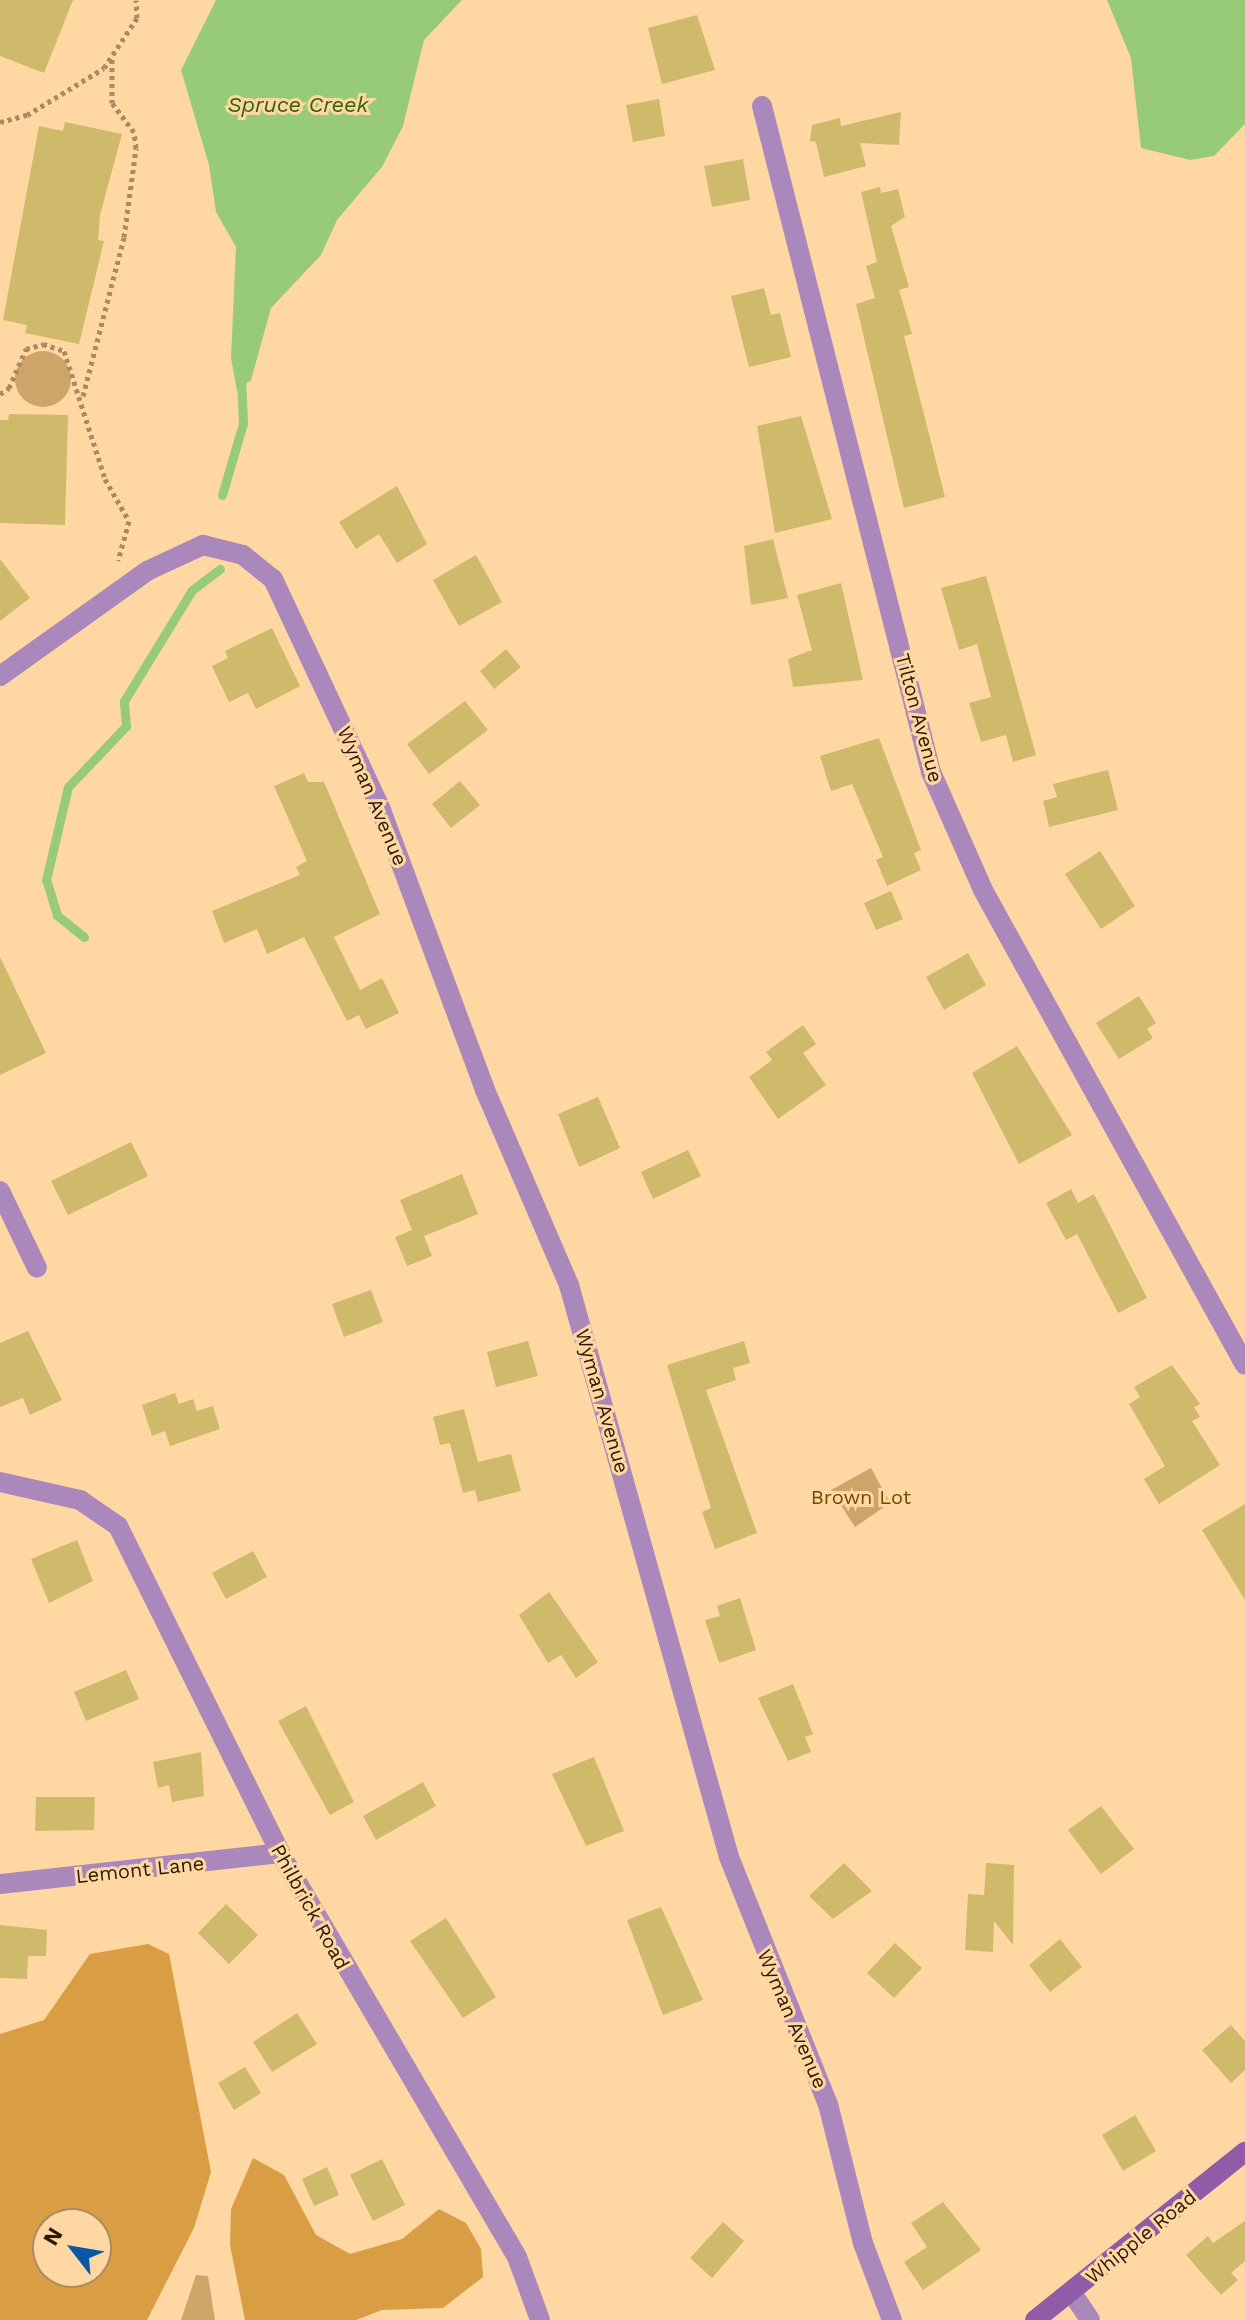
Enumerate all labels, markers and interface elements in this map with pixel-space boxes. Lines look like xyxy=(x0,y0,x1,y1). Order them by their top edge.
water label: Spruce Creek xyxy=(228,92,368,118)
street label: Tilton Avenue xyxy=(890,651,948,785)
street label: Wyman Avenue xyxy=(332,722,412,870)
street label: Wyman Avenue xyxy=(570,1326,634,1476)
park label: Brown Lot xyxy=(811,1485,911,1509)
street label: Philbrick Road xyxy=(266,1840,354,1974)
street label: Lemont Lane xyxy=(75,1851,205,1889)
street label: Wyman Avenue xyxy=(752,1945,832,2093)
street label: Whipple Road xyxy=(1081,2185,1201,2289)
north arrow xyxy=(32,2208,112,2288)
text: N xyxy=(38,2223,68,2250)

